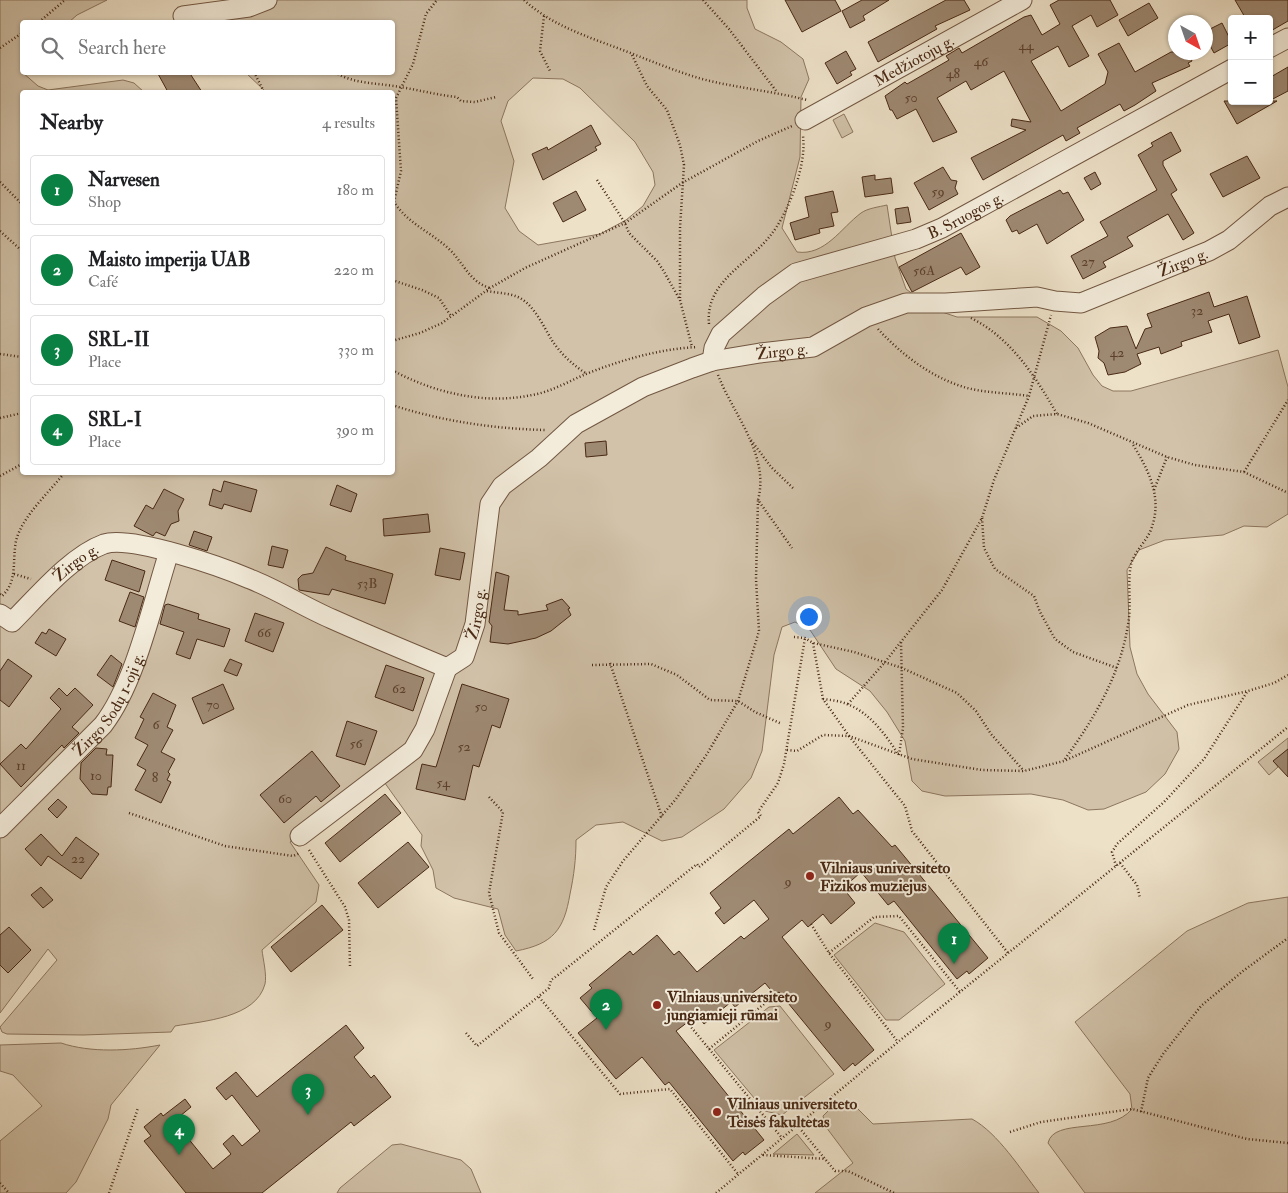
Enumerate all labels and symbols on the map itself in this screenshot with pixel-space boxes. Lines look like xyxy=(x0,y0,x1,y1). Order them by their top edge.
north arrow xyxy=(1168,15,1213,60)
street label: Medžiotojų g. xyxy=(870,31,958,91)
house number: 44 xyxy=(1018,37,1035,54)
house number: 46 xyxy=(974,53,989,70)
house number: 48 xyxy=(946,65,960,82)
house number: 50 xyxy=(904,89,918,106)
house number: 59 xyxy=(931,183,945,200)
street label: B. Sruogos g. xyxy=(925,187,1007,244)
street label: Žirgo g. xyxy=(1155,244,1211,282)
house number: 27 xyxy=(1081,253,1095,270)
house number: 56A xyxy=(913,262,935,279)
house number: 32 xyxy=(1191,302,1203,319)
street label: Žirgo g. xyxy=(755,339,809,364)
house number: 42 xyxy=(1110,344,1124,361)
street label: Žirgo g. xyxy=(48,539,102,586)
house number: 53B xyxy=(357,575,377,592)
street label: Žirgo g. xyxy=(460,587,490,643)
your location xyxy=(796,604,822,630)
house number: 66 xyxy=(257,624,272,641)
street label: Žirgo Sodų 1-oji g. xyxy=(68,650,149,761)
house number: 62 xyxy=(392,680,406,697)
house number: 70 xyxy=(206,696,220,713)
house number: 50 xyxy=(474,698,488,715)
house number: 6 xyxy=(152,716,160,733)
house number: 56 xyxy=(349,735,364,752)
house number: 52 xyxy=(457,738,471,755)
house number: 11 xyxy=(16,757,26,774)
house number: 10 xyxy=(90,767,102,784)
house number: 8 xyxy=(152,769,159,786)
house number: 54 xyxy=(436,774,451,791)
house number: 60 xyxy=(278,790,292,807)
house number: 22 xyxy=(71,850,85,867)
place label: Vilniaus universiteto Fizikos muziejus xyxy=(819,858,951,896)
marker: Vilniaus universiteto Fizikos muziejus xyxy=(804,870,816,882)
house number: 9 xyxy=(783,873,792,890)
pin: 1 xyxy=(938,923,970,964)
place label: Vilniaus universiteto jungiamieji rūmai xyxy=(664,987,798,1026)
pin: 2 xyxy=(590,989,622,1030)
marker: Vilniaus universiteto jungiamieji rūmai xyxy=(651,999,663,1011)
house number: 9 xyxy=(823,1015,832,1032)
pin: 3 xyxy=(292,1074,324,1115)
place label: Vilniaus universiteto Teisės fakultetas xyxy=(726,1094,858,1132)
marker: Vilniaus universiteto Teisės fakultetas xyxy=(711,1106,723,1118)
pin: 4 xyxy=(163,1114,195,1155)

